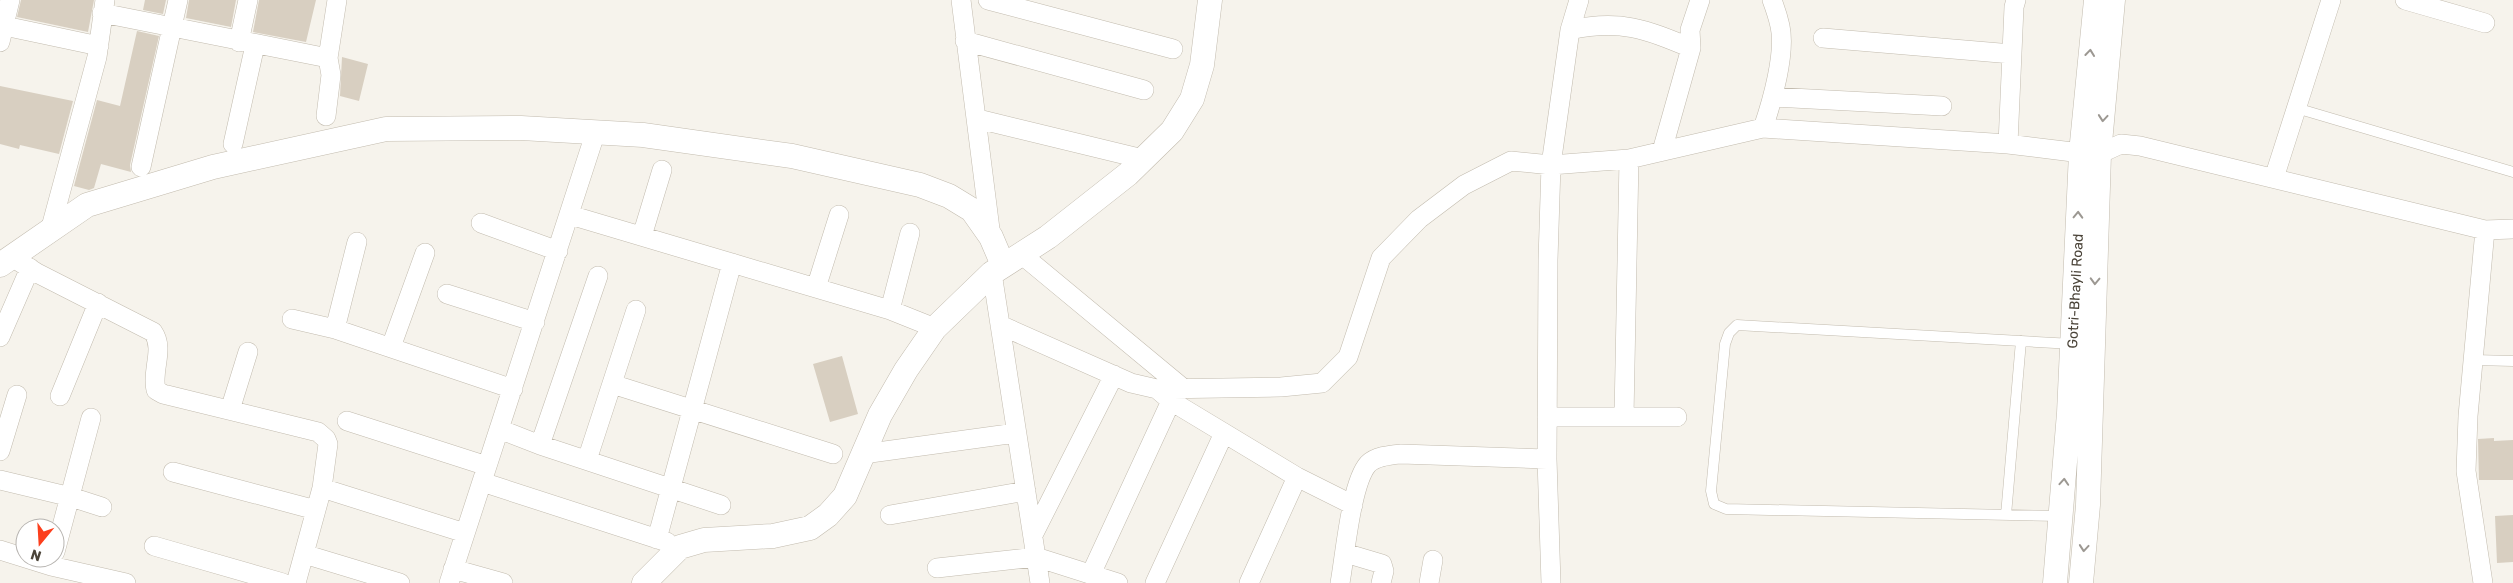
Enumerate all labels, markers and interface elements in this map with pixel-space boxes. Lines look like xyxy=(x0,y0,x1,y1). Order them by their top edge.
one-way arrow xyxy=(2084,49,2095,57)
one-way arrow xyxy=(2098,115,2109,123)
one-way arrow xyxy=(2073,211,2084,219)
street label: Gotri-Bhayli Road xyxy=(2064,233,2087,349)
one-way arrow xyxy=(2090,277,2101,285)
one-way arrow xyxy=(2058,478,2069,486)
north arrow xyxy=(15,518,65,568)
one-way arrow xyxy=(2079,544,2090,552)
text: N xyxy=(29,545,44,565)

